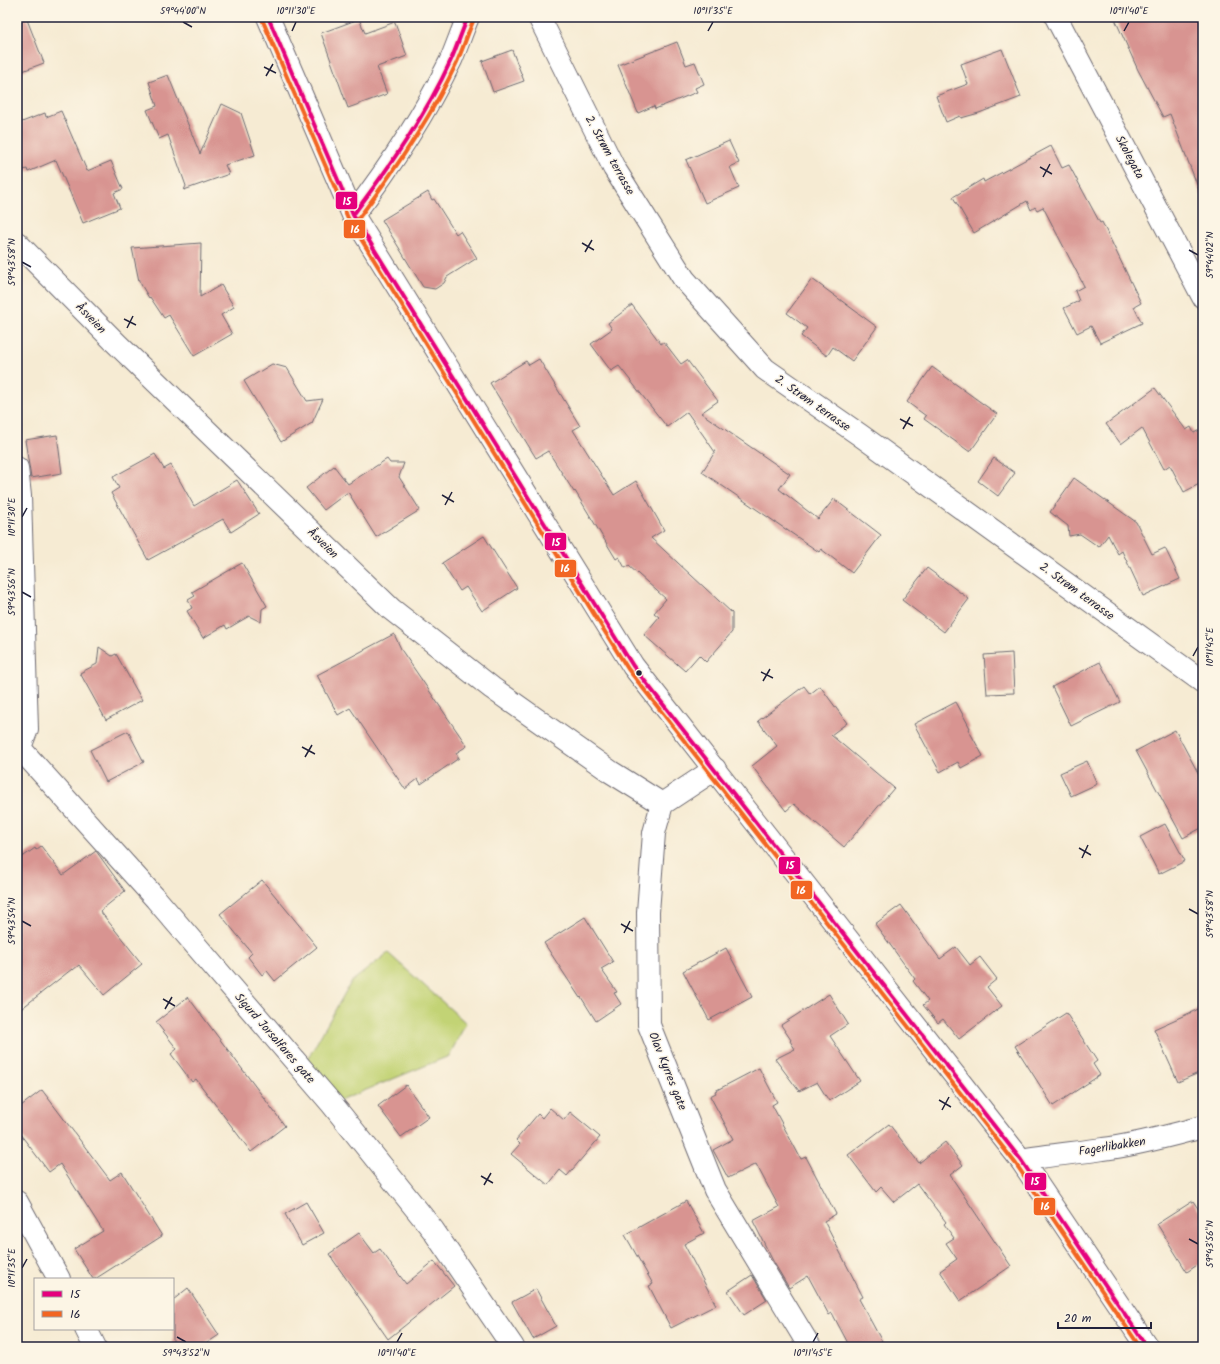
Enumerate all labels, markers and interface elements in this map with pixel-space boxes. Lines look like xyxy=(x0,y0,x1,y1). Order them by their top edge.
text: 59°44'00"N xyxy=(160,3,206,19)
text: 10°11'30"E xyxy=(276,3,317,19)
text: 10°11'35"E xyxy=(693,3,734,19)
text: 10°11'40"E xyxy=(1110,3,1150,19)
street label: 2. Strøm terrasse xyxy=(580,112,640,199)
street label: Skolegata xyxy=(1110,132,1149,183)
line badge: 15 xyxy=(335,191,358,210)
text: 15 xyxy=(343,193,353,211)
line badge: 16 xyxy=(343,219,366,239)
text: 16 xyxy=(350,221,360,239)
text: 59°44'02"N xyxy=(1202,231,1218,279)
text: 59°43'58"N xyxy=(4,238,20,286)
street label: Åsveien xyxy=(71,298,111,338)
street label: 2. Strøm terrasse xyxy=(771,370,855,437)
text: 10°11'30"E xyxy=(4,496,20,537)
street label: Åsveien xyxy=(303,523,343,563)
line badge: 15 xyxy=(544,532,567,551)
text: 15 xyxy=(552,534,562,552)
street label: 2. Strøm terrasse xyxy=(1035,558,1119,626)
line badge: 16 xyxy=(554,559,577,578)
text: 16 xyxy=(560,560,570,578)
text: 59°43'56"N xyxy=(4,568,20,616)
text: 10°11'45"E xyxy=(1202,626,1218,667)
unlabelled marker xyxy=(634,668,644,678)
line badge: 15 xyxy=(778,856,801,875)
text: 15 xyxy=(786,857,796,875)
line badge: 16 xyxy=(790,880,813,900)
text: 16 xyxy=(796,882,806,900)
text: 59°43'58"N xyxy=(1202,890,1218,938)
text: 59°43'54"N xyxy=(4,897,20,945)
street label: Sigurd Jorsalfares gate xyxy=(230,989,320,1088)
street label: Olav Kyrres gate xyxy=(643,1029,692,1114)
street label: Fagerlibakken xyxy=(1077,1132,1147,1161)
line badge: 15 xyxy=(1024,1172,1047,1191)
text: 15 xyxy=(1031,1173,1041,1191)
line badge: 16 xyxy=(1033,1197,1056,1216)
text: 16 xyxy=(1040,1198,1050,1216)
text: 59°43'56"N xyxy=(1202,1220,1218,1268)
text: 10°11'35"E xyxy=(4,1247,20,1288)
legend xyxy=(34,1278,174,1330)
text: 15 xyxy=(70,1285,82,1304)
scale bar xyxy=(1058,1304,1151,1330)
text: 16 xyxy=(70,1305,80,1324)
text: 20 m xyxy=(1064,1309,1092,1328)
text: 59°43'52"N xyxy=(162,1345,210,1361)
text: 10°11'40"E xyxy=(378,1345,418,1361)
text: 10°11'45"E xyxy=(793,1345,834,1361)

